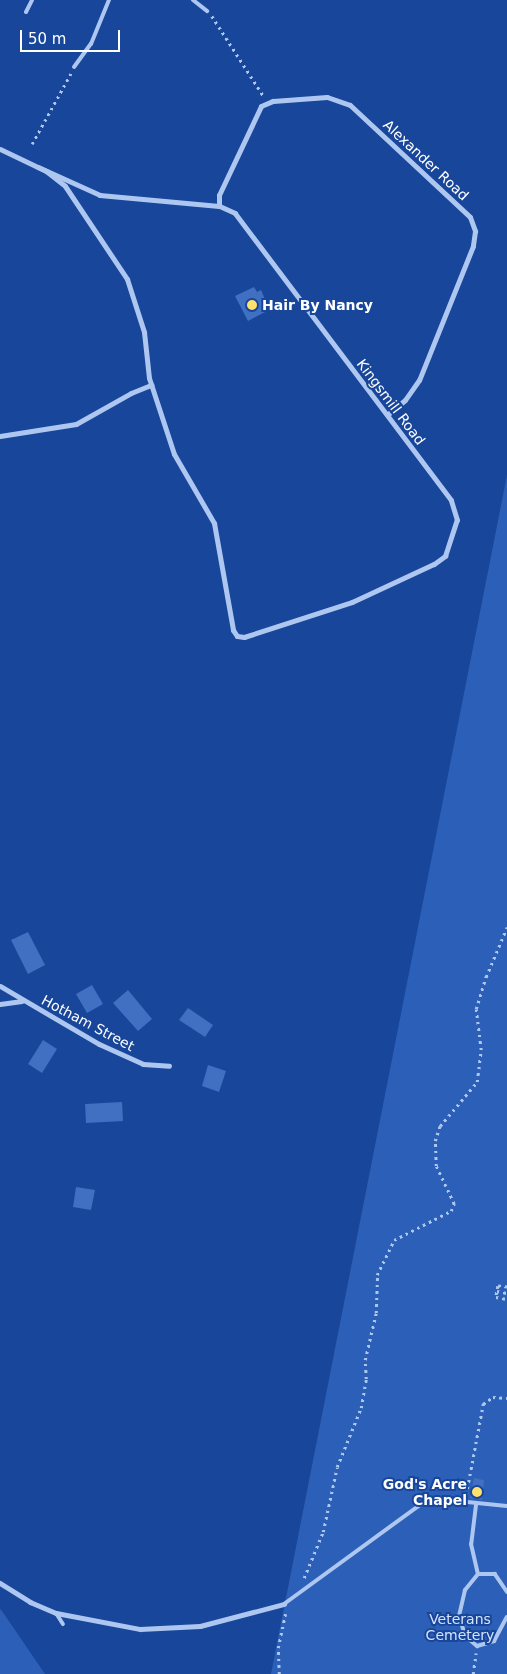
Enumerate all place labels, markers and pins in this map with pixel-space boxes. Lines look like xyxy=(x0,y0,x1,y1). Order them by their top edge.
place label: Hair By Nancy xyxy=(262,297,373,313)
marker: Hair By Nancy xyxy=(246,299,258,311)
place label: God's Acre Chapel xyxy=(383,1476,467,1508)
marker: God's Acre Chapel xyxy=(471,1486,483,1498)

